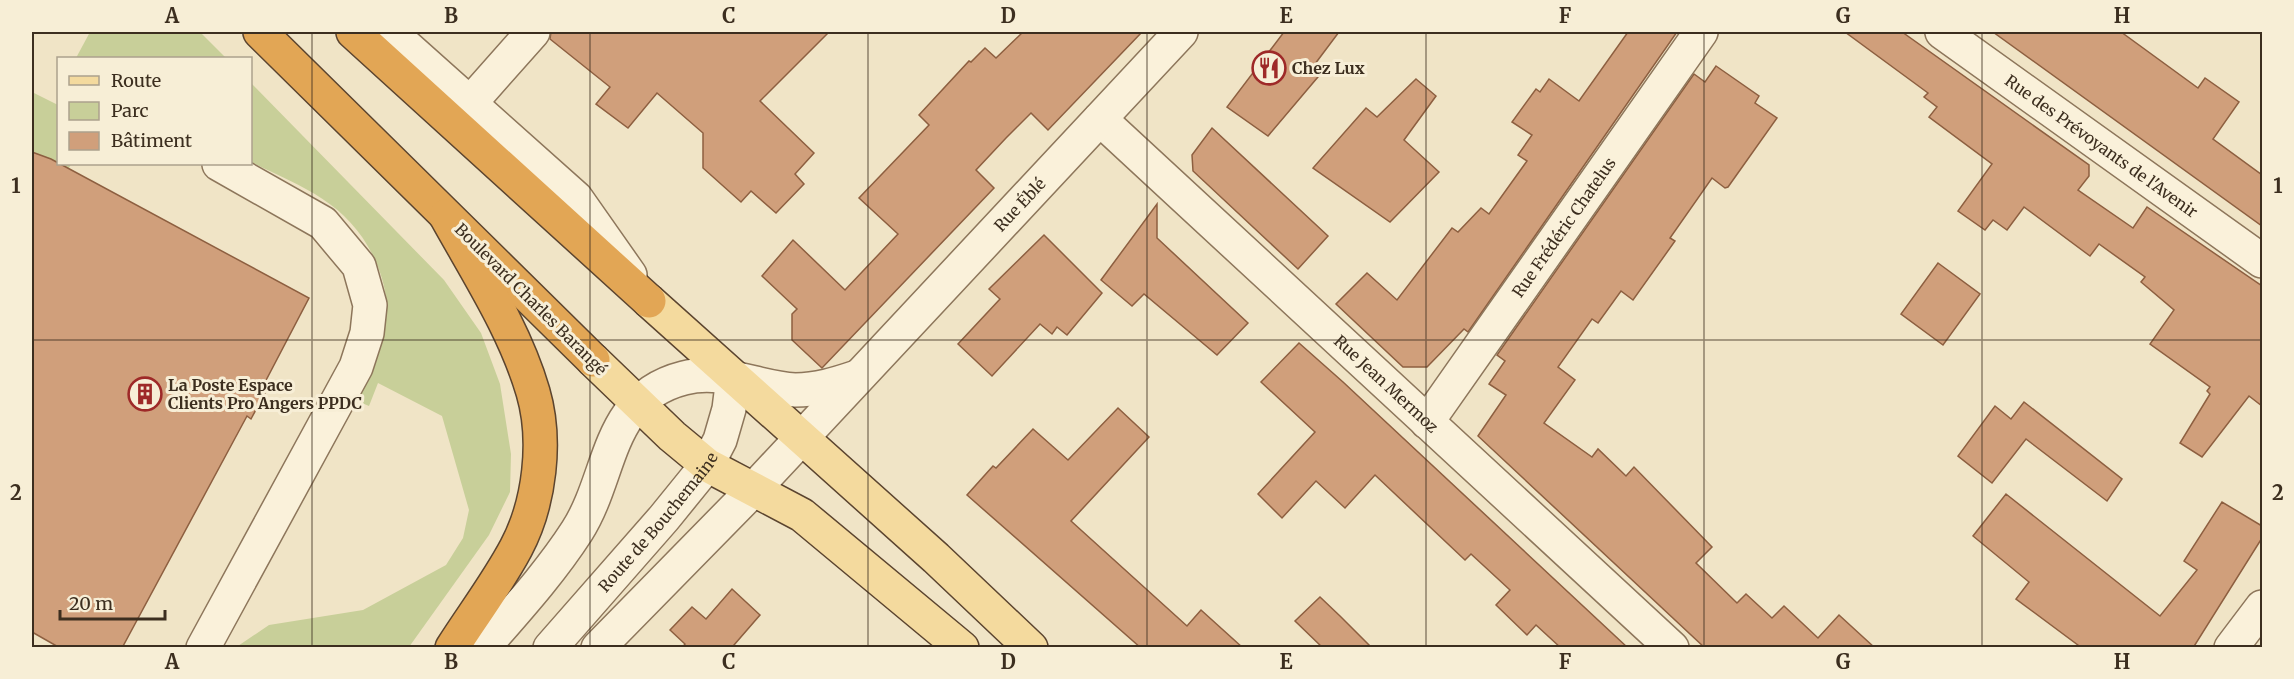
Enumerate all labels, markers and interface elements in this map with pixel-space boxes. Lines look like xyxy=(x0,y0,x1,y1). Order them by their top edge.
text: A xyxy=(164,3,180,28)
text: B xyxy=(444,3,458,28)
text: C xyxy=(722,3,736,28)
text: D xyxy=(1000,3,1016,28)
text: E xyxy=(1279,3,1293,28)
text: F xyxy=(1559,3,1572,28)
text: G xyxy=(1836,3,1851,28)
text: H xyxy=(2114,3,2130,28)
restaurant icon: Chez Lux xyxy=(1251,50,1287,86)
legend xyxy=(57,57,252,165)
place label: Chez Lux xyxy=(1292,58,1365,78)
text: Route xyxy=(111,69,161,92)
street label: Rue des Prévoyants de l'Avenir xyxy=(2001,70,2202,222)
text: Parc xyxy=(111,99,149,122)
text: Bâtiment xyxy=(111,129,192,152)
street label: Rue Frédéric Chatelus xyxy=(1508,153,1620,301)
text: 1 xyxy=(11,173,21,198)
text: 1 xyxy=(2273,173,2283,198)
street label: Rue Éblé xyxy=(990,174,1050,236)
street label: Boulevard Charles Barangé xyxy=(451,219,611,379)
street label: Rue Jean Mermoz xyxy=(1330,331,1443,437)
place label: La Poste Espace Clients Pro Angers PPDC xyxy=(168,375,362,413)
building icon: La Poste Espace Clients Pro Angers PPDC xyxy=(127,376,163,412)
street label: Route de Bouchemaine xyxy=(594,449,722,596)
text: 2 xyxy=(10,480,22,505)
text: 2 xyxy=(2272,480,2284,505)
scale bar xyxy=(60,583,165,621)
text: 20 m xyxy=(69,592,113,615)
text: A xyxy=(164,649,180,674)
text: B xyxy=(444,649,458,674)
text: C xyxy=(722,649,736,674)
text: D xyxy=(1000,649,1016,674)
text: E xyxy=(1279,649,1293,674)
text: F xyxy=(1559,649,1572,674)
text: G xyxy=(1836,649,1851,674)
text: H xyxy=(2114,649,2130,674)

